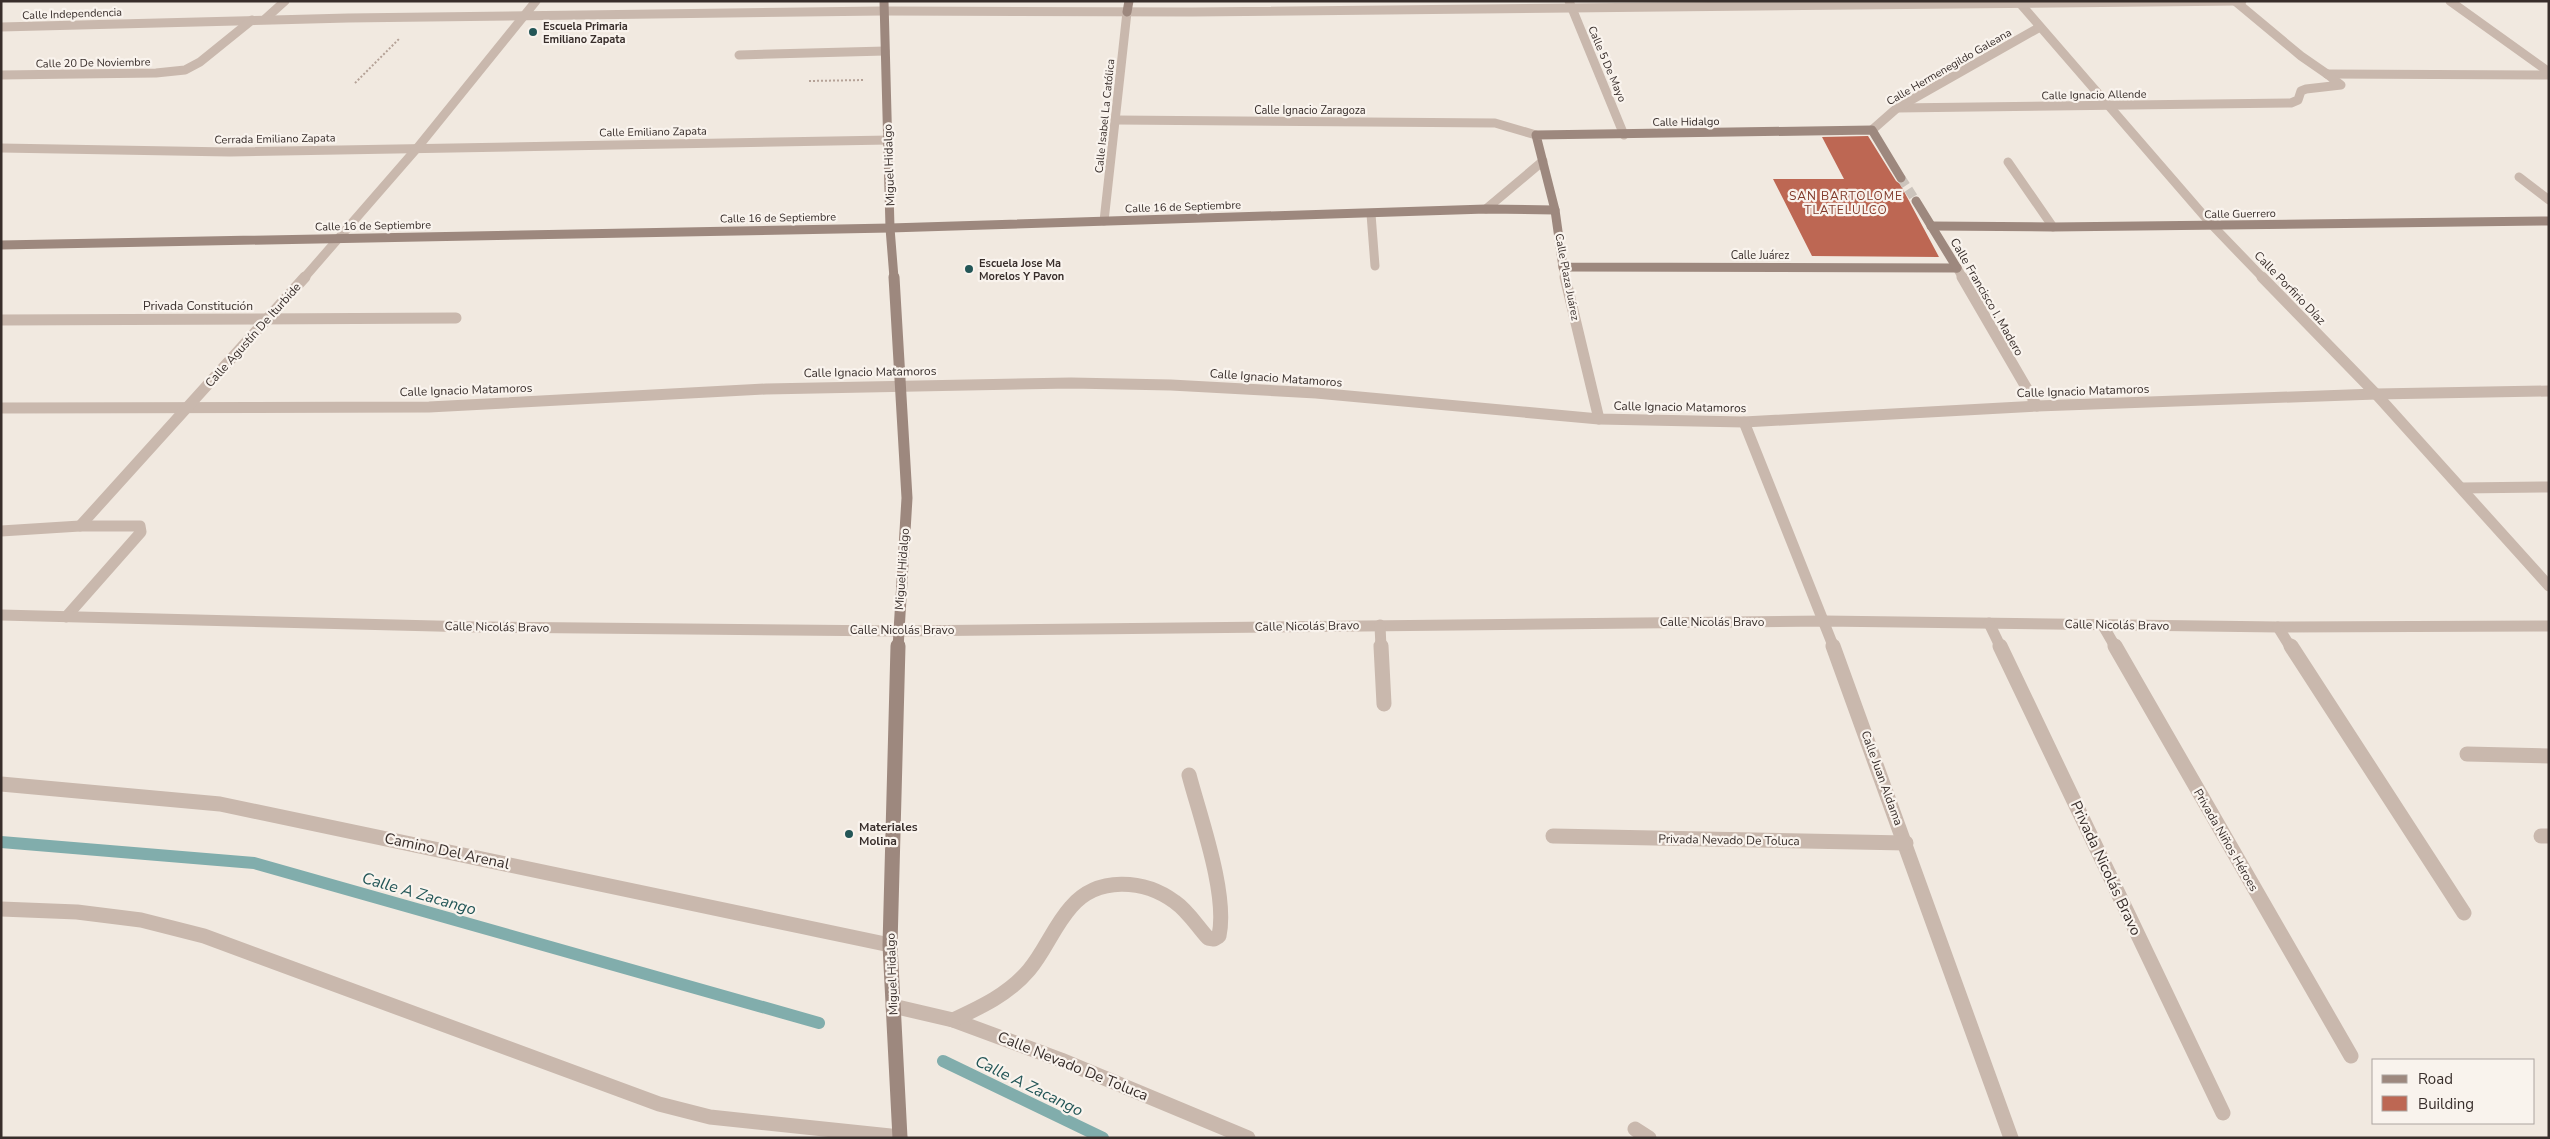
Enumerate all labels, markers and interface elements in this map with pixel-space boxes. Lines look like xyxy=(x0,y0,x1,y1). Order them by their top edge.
street label: Calle Independencia xyxy=(22,5,122,23)
place label: Escuela Primaria Emiliano Zapata xyxy=(543,19,628,47)
street label: Calle 5 De Mayo xyxy=(1584,24,1630,104)
street label: Calle Hermenegildo Galeana xyxy=(1884,25,2014,109)
marker: Escuela Primaria Emiliano Zapata xyxy=(527,26,539,38)
street label: Calle 20 De Noviembre xyxy=(35,54,151,72)
street label: Calle Isabel La Católica xyxy=(1092,58,1118,174)
street label: Calle Ignacio Allende xyxy=(2041,87,2147,103)
street label: Calle Ignacio Zaragoza xyxy=(1254,103,1366,118)
street label: Calle Hidalgo xyxy=(1652,114,1720,130)
street label: Miguel Hidalgo xyxy=(880,123,898,206)
street label: Calle Emiliano Zapata xyxy=(599,124,707,140)
street label: Cerrada Emiliano Zapata xyxy=(214,130,336,148)
district label: SAN BARTOLOME TLATELULCO xyxy=(1789,188,1903,218)
street label: Calle 16 de Septiembre xyxy=(1125,197,1241,217)
street label: Calle Guerrero xyxy=(2204,206,2276,222)
street label: Calle 16 de Septiembre xyxy=(720,209,836,227)
street label: Calle 16 de Septiembre xyxy=(315,217,431,235)
street label: Calle Plaza Juárez xyxy=(1551,232,1583,322)
street label: Calle Francisco I. Madero xyxy=(1947,235,2028,359)
street label: Calle Juárez xyxy=(1731,248,1789,263)
street label: Calle Porfirio Díaz xyxy=(2251,248,2330,329)
place label: Escuela Jose Ma Morelos Y Pavon xyxy=(979,256,1064,284)
marker: Escuela Jose Ma Morelos Y Pavon xyxy=(963,263,975,275)
street label: Calle Agustín De Iturbide xyxy=(202,279,304,391)
street label: Privada Constitución xyxy=(143,298,253,314)
street label: Calle Ignacio Matamoros xyxy=(803,363,937,381)
street label: Calle Ignacio Matamoros xyxy=(1209,365,1343,391)
street label: Calle Ignacio Matamoros xyxy=(399,380,533,400)
street label: Calle Ignacio Matamoros xyxy=(2016,381,2150,401)
street label: Calle Ignacio Matamoros xyxy=(1613,398,1747,416)
street label: Miguel Hidalgo xyxy=(891,527,913,611)
street label: Calle Nicolás Bravo xyxy=(1660,614,1765,630)
street label: Calle Nicolás Bravo xyxy=(2065,616,2170,634)
street label: Calle Nicolás Bravo xyxy=(1255,617,1360,635)
street label: Calle Nicolás Bravo xyxy=(445,618,550,636)
street label: Calle Nicolás Bravo xyxy=(850,622,955,638)
street label: Calle Juan Aldama xyxy=(1857,728,1907,828)
street label: Privada Niños Héroes xyxy=(2190,786,2262,894)
street label: Privada Nicolás Bravo xyxy=(2066,797,2146,939)
place label: Materiales Molina xyxy=(859,819,918,849)
street label: Camino Del Arenal xyxy=(383,828,512,874)
marker: Materiales Molina xyxy=(843,828,855,840)
street label: Privada Nevado De Toluca xyxy=(1658,831,1800,849)
water label: Calle A Zacango xyxy=(359,867,479,921)
street label: Miguel Hidalgo xyxy=(883,932,901,1015)
street label: Calle Nevado De Toluca xyxy=(995,1027,1151,1105)
water label: Calle A Zacango xyxy=(971,1050,1087,1122)
legend xyxy=(2372,1059,2535,1124)
text: Road xyxy=(2418,1069,2453,1089)
text: Building xyxy=(2418,1094,2474,1114)

